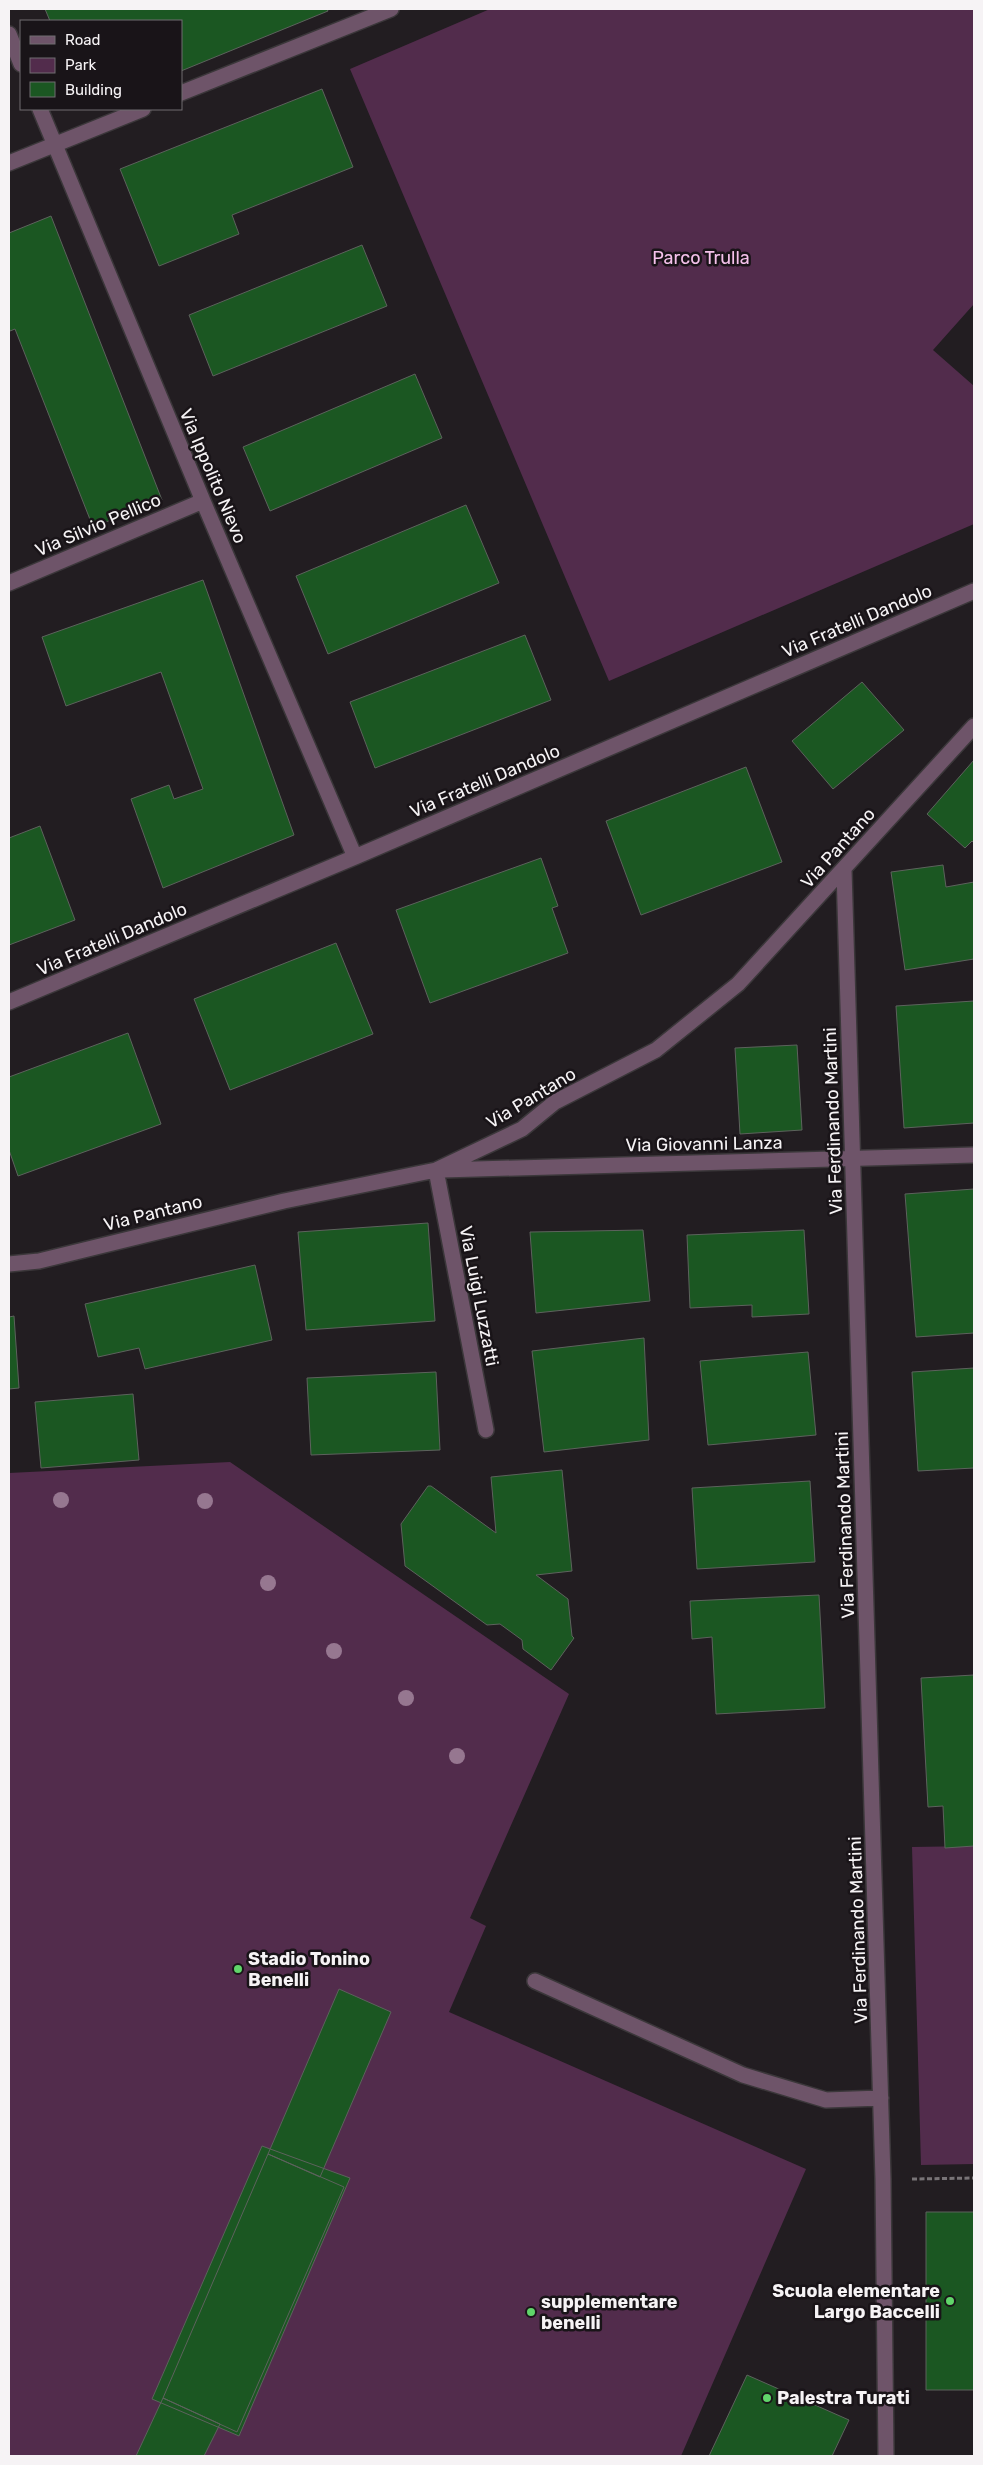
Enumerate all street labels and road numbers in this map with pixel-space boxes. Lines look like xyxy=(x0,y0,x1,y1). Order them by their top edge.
street label: Via Ippolito Nievo xyxy=(175,405,251,547)
street label: Via Silvio Pellico xyxy=(32,489,164,561)
street label: Via Fratelli Dandolo xyxy=(779,579,935,663)
street label: Via Fratelli Dandolo xyxy=(407,739,563,823)
street label: Via Pantano xyxy=(796,803,880,893)
street label: Via Fratelli Dandolo xyxy=(34,897,190,981)
street label: Via Ferdinando Martini xyxy=(819,1027,847,1215)
street label: Via Pantano xyxy=(482,1063,580,1133)
street label: Via Giovanni Lanza xyxy=(625,1132,783,1156)
street label: Via Pantano xyxy=(101,1190,205,1236)
street label: Via Luigi Luzzatti xyxy=(455,1224,503,1368)
street label: Via Ferdinando Martini xyxy=(831,1431,859,1619)
street label: Via Ferdinando Martini xyxy=(844,1836,872,2024)

